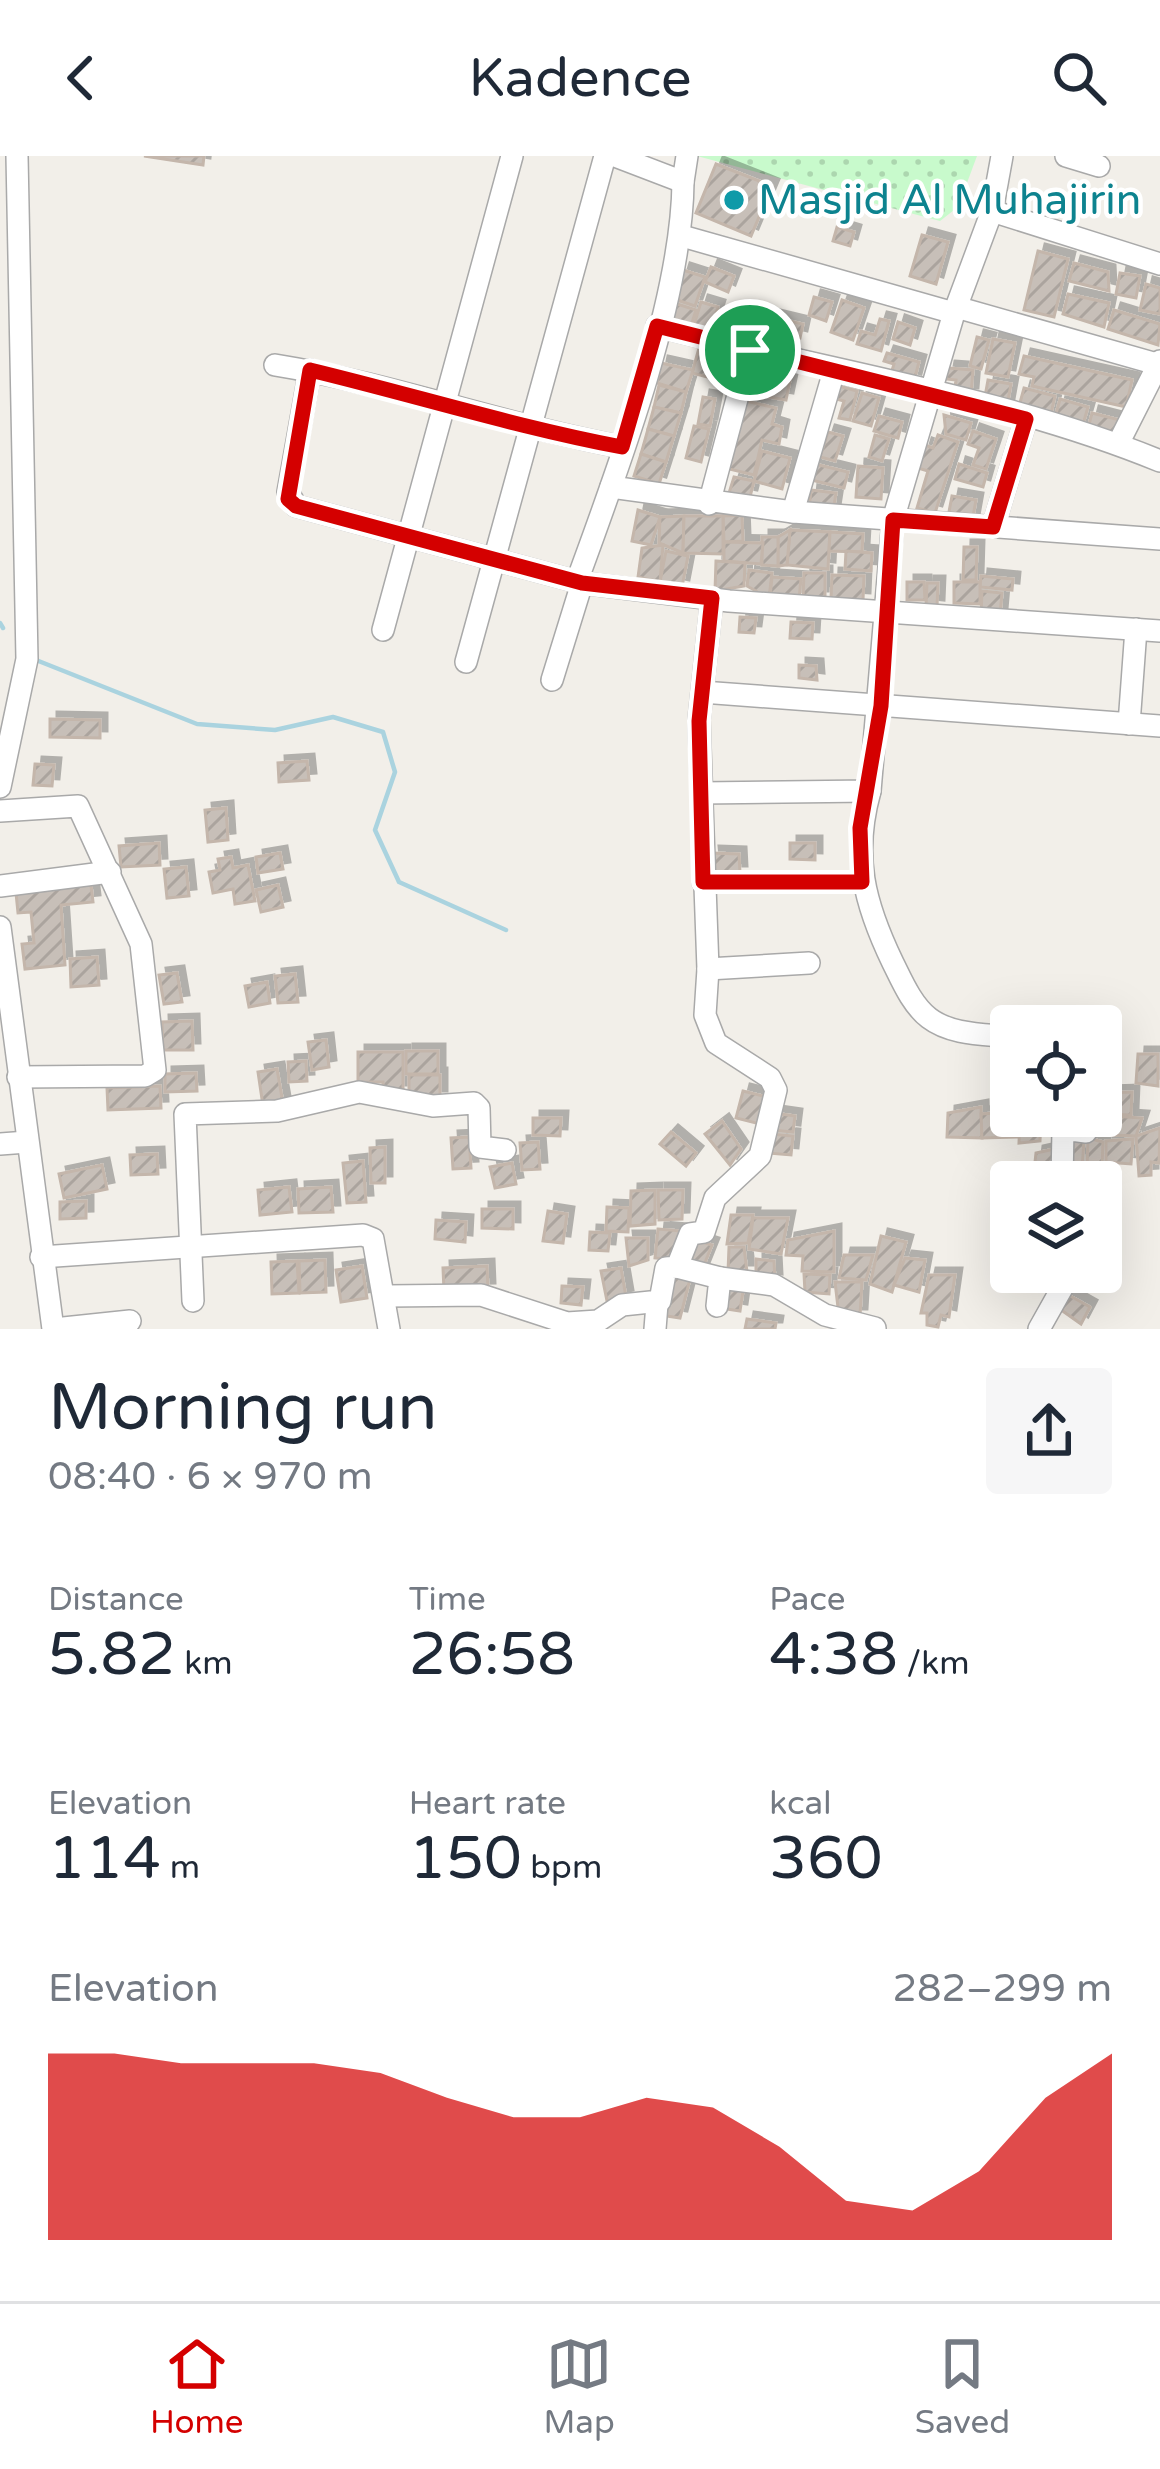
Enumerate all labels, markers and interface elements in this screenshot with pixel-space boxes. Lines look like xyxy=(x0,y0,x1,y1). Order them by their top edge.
icon: back xyxy=(48,45,114,111)
icon: search xyxy=(1046,45,1112,111)
text: Kadence xyxy=(468,46,692,111)
place label: Masjid Al Muhajirin xyxy=(758,175,1141,226)
marker: Masjid Al Muhajirin xyxy=(721,187,747,213)
pin xyxy=(699,299,801,401)
icon: arrive xyxy=(717,317,783,383)
map controls xyxy=(990,1005,1122,1293)
button: locate xyxy=(990,1005,1122,1137)
button: layers xyxy=(990,1161,1122,1293)
text: Morning run xyxy=(48,1368,438,1448)
button: share xyxy=(986,1368,1112,1494)
text: 08:40 · 6 × 970 m xyxy=(48,1453,373,1500)
text: Distance xyxy=(48,1580,184,1619)
text: Time xyxy=(409,1580,486,1619)
text: Pace xyxy=(769,1580,845,1619)
text: 5.82 xyxy=(48,1619,176,1691)
text: 26:58 xyxy=(409,1619,575,1691)
text: 4:38 xyxy=(769,1619,898,1691)
text: km xyxy=(176,1644,233,1683)
text: /km xyxy=(898,1644,969,1683)
text: Elevation xyxy=(48,1784,192,1823)
text: Heart rate xyxy=(409,1784,566,1823)
text: kcal xyxy=(769,1784,831,1823)
text: 114 xyxy=(48,1823,161,1895)
text: 150 xyxy=(409,1823,522,1895)
text: 360 xyxy=(769,1823,882,1895)
text: m xyxy=(161,1848,200,1887)
text: bpm xyxy=(522,1848,602,1887)
text: Elevation xyxy=(48,1965,218,2012)
text: 282–299 m xyxy=(892,1965,1112,2012)
tab: Home xyxy=(150,2331,243,2442)
tab: Map xyxy=(543,2331,615,2442)
tab: Saved xyxy=(915,2331,1010,2442)

